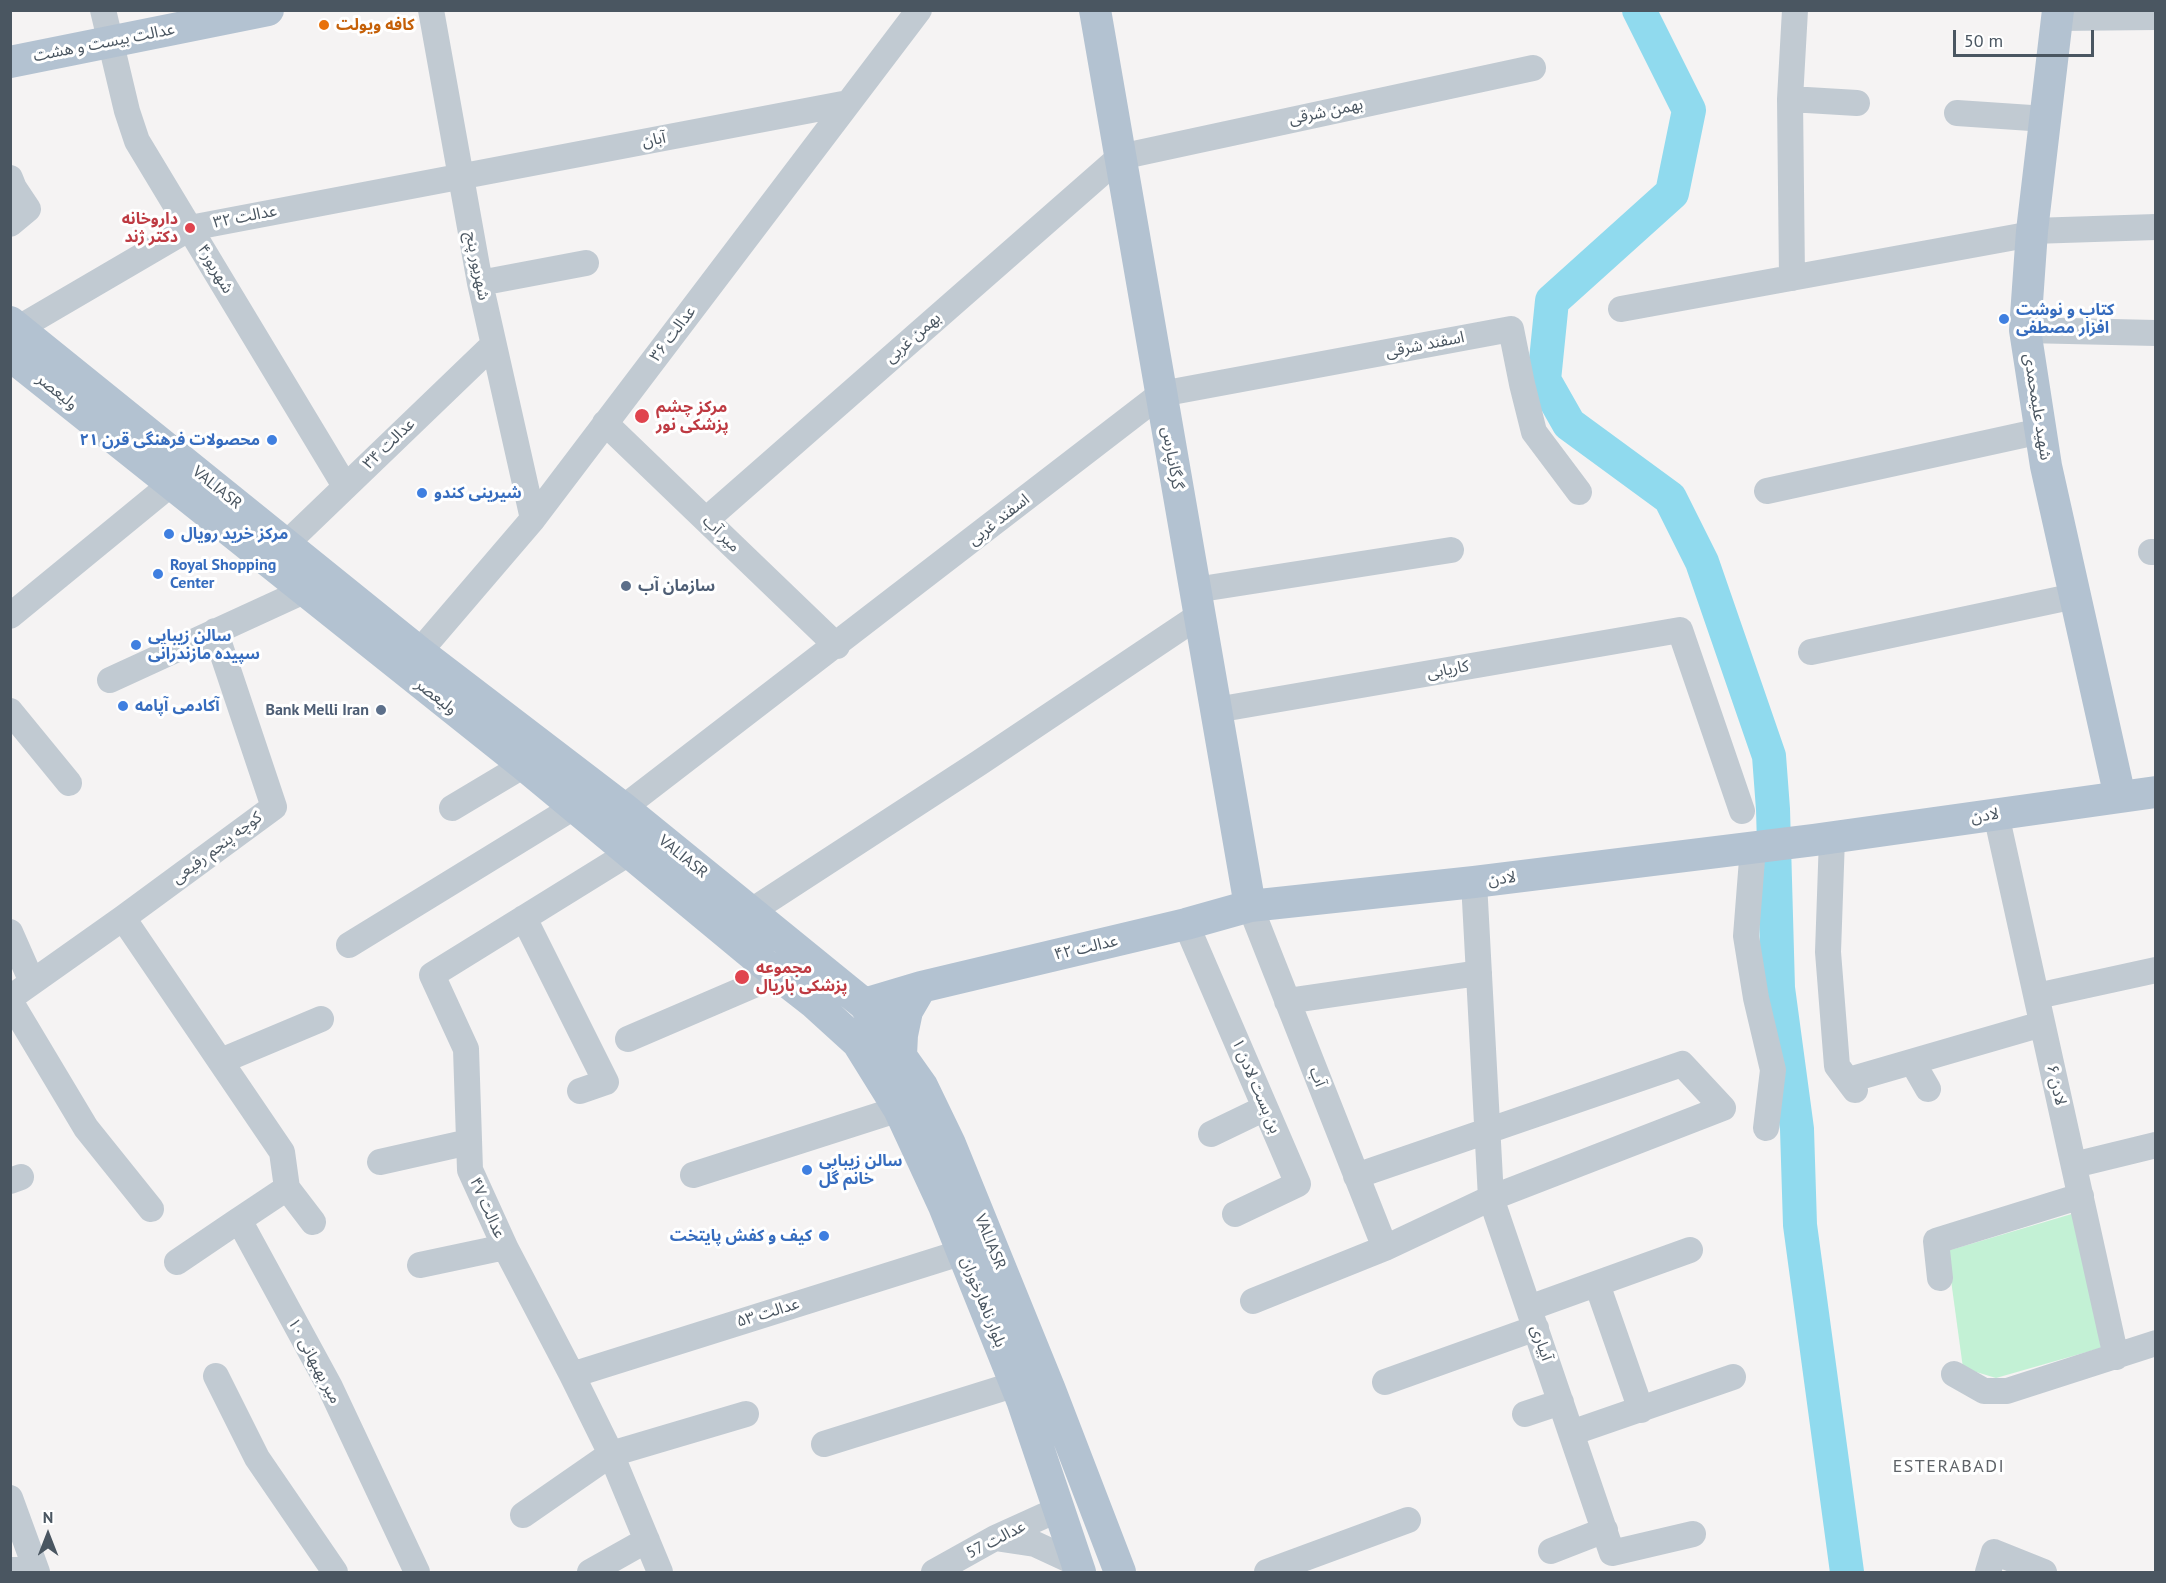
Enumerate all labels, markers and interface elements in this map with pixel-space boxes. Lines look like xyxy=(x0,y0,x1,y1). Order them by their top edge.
place label: کافه ویولت xyxy=(336,15,414,35)
marker: کافه ویولت xyxy=(317,18,331,32)
scale bar xyxy=(1956,18,2097,56)
street label: عدالت بیست و هشت xyxy=(32,20,176,66)
text: 50 m xyxy=(1964,29,2003,52)
street label: بهمن شرقی xyxy=(1287,95,1365,129)
street label: آبان xyxy=(641,128,667,152)
street label: عدالت ۳۲ xyxy=(211,201,279,233)
place label: داروخانه دکتر ژند xyxy=(122,209,178,247)
marker: داروخانه دکتر ژند xyxy=(183,221,197,235)
street label: شهریور پنج xyxy=(461,230,493,302)
street label: شهریور۴ xyxy=(193,241,237,297)
place label: کتاب و نوشت افزار مصطفی xyxy=(2016,300,2114,338)
street label: عدالت ۳۶ xyxy=(646,302,700,366)
street label: بهمن غربی xyxy=(881,309,945,367)
marker: کتاب و نوشت افزار مصطفی xyxy=(1997,312,2011,326)
street label: اسفند شرقی xyxy=(1384,328,1466,362)
street label: شهید علیمحمدی xyxy=(2019,352,2055,462)
street label: ولیعصر xyxy=(33,370,81,414)
place label: مرکز چشم پزشکی نور xyxy=(656,397,729,435)
marker: مرکز چشم پزشکی نور xyxy=(633,407,651,425)
street label: عدالت ۳۴ xyxy=(359,415,419,473)
street label: گرگانپارس xyxy=(1157,425,1187,491)
place label: محصولات فرهنگی قرن ۲۱ xyxy=(80,430,260,450)
marker: محصولات فرهنگی قرن ۲۱ xyxy=(265,433,279,447)
street label: VALIASR xyxy=(188,462,246,514)
place label: شیرینی کندو xyxy=(434,483,522,503)
marker: شیرینی کندو xyxy=(415,486,429,500)
street label: اسفند غربی xyxy=(965,490,1033,550)
street label: میر آب xyxy=(698,512,744,556)
place label: مرکز خرید رویال xyxy=(181,524,288,544)
marker: مرکز خرید رویال xyxy=(162,527,176,541)
place label: Royal Shopping Center xyxy=(170,555,276,593)
marker: Royal Shopping Center xyxy=(151,567,165,581)
place label: سازمان آب xyxy=(638,576,715,596)
marker: سازمان آب xyxy=(619,579,633,593)
place label: سالن زیبایی سپیده مازندرانی xyxy=(148,626,260,664)
marker: سالن زیبایی سپیده مازندرانی xyxy=(129,638,143,652)
street label: کاریابی xyxy=(1426,657,1470,683)
street label: ولیعصر xyxy=(412,675,460,719)
place label: آکادمی آپامه xyxy=(135,696,219,716)
marker: آکادمی آپامه xyxy=(116,699,130,713)
place label: Bank Melli Iran xyxy=(265,700,369,720)
marker: Bank Melli Iran xyxy=(374,703,388,717)
street label: لادن xyxy=(1970,805,2000,827)
street label: کوچه پنجم رفیعی xyxy=(168,808,266,888)
street label: VALIASR xyxy=(654,831,712,883)
street label: لادن xyxy=(1487,868,1517,890)
street label: عدالت ۴۲ xyxy=(1052,931,1120,965)
place label: مجموعه پزشکی باریال xyxy=(756,958,848,996)
marker: مجموعه پزشکی باریال xyxy=(733,968,751,986)
street label: ۱ بن بست لادن xyxy=(1227,1036,1285,1136)
street label: ۶ لادن xyxy=(2042,1063,2070,1107)
street label: آب xyxy=(1305,1064,1329,1090)
place label: سالن زیبایی خانم گل xyxy=(819,1151,903,1189)
marker: سالن زیبایی خانم گل xyxy=(800,1163,814,1177)
street label: عدالت ۴۷ xyxy=(465,1175,509,1241)
street label: VALIASR xyxy=(970,1212,1010,1272)
place label: کیف و کفش پایتخت xyxy=(670,1226,812,1246)
marker: کیف و کفش پایتخت xyxy=(817,1229,831,1243)
street label: بلوار ناهارخوران xyxy=(956,1254,1010,1350)
street label: عدالت ۵۳ xyxy=(734,1294,802,1332)
street label: ۱۰ میر بهبهانی xyxy=(283,1315,345,1407)
street label: آبیاری xyxy=(1526,1323,1556,1363)
district label: ESTERABADI xyxy=(1893,1456,2005,1478)
north arrow xyxy=(18,1505,78,1565)
text: N xyxy=(43,1507,53,1527)
street label: عدالت 57 xyxy=(963,1517,1029,1563)

